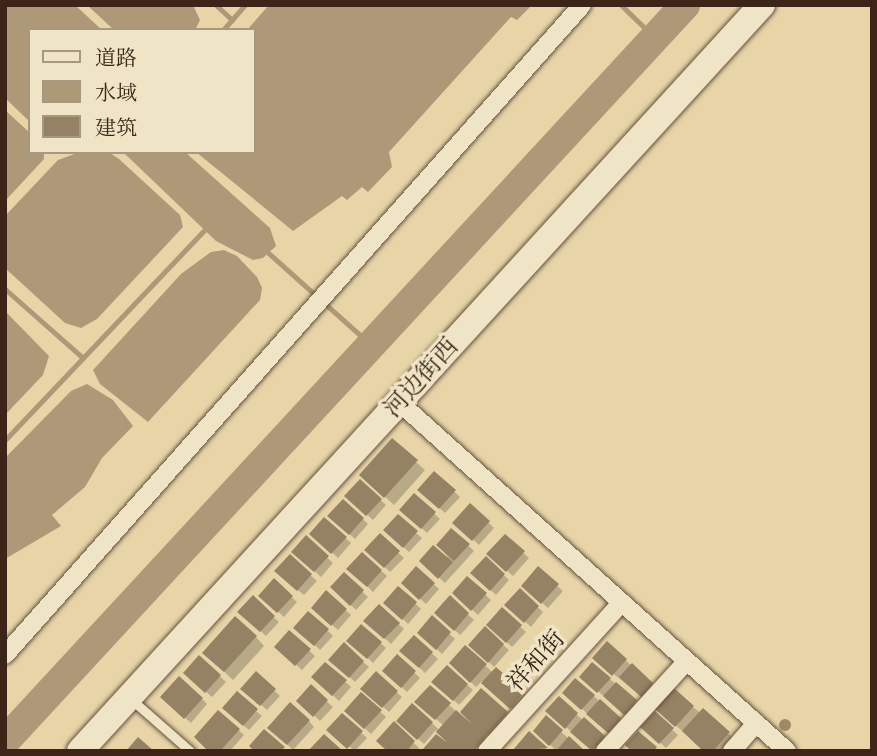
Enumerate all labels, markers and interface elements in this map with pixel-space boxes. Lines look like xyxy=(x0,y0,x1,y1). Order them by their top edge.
legend xyxy=(28,28,256,154)
text: 道路 xyxy=(95,45,137,72)
text: 水域 xyxy=(95,80,137,107)
text: 建筑 xyxy=(95,115,137,142)
street label: 河边街西 xyxy=(378,333,464,423)
street label: 祥和街 xyxy=(501,625,571,697)

